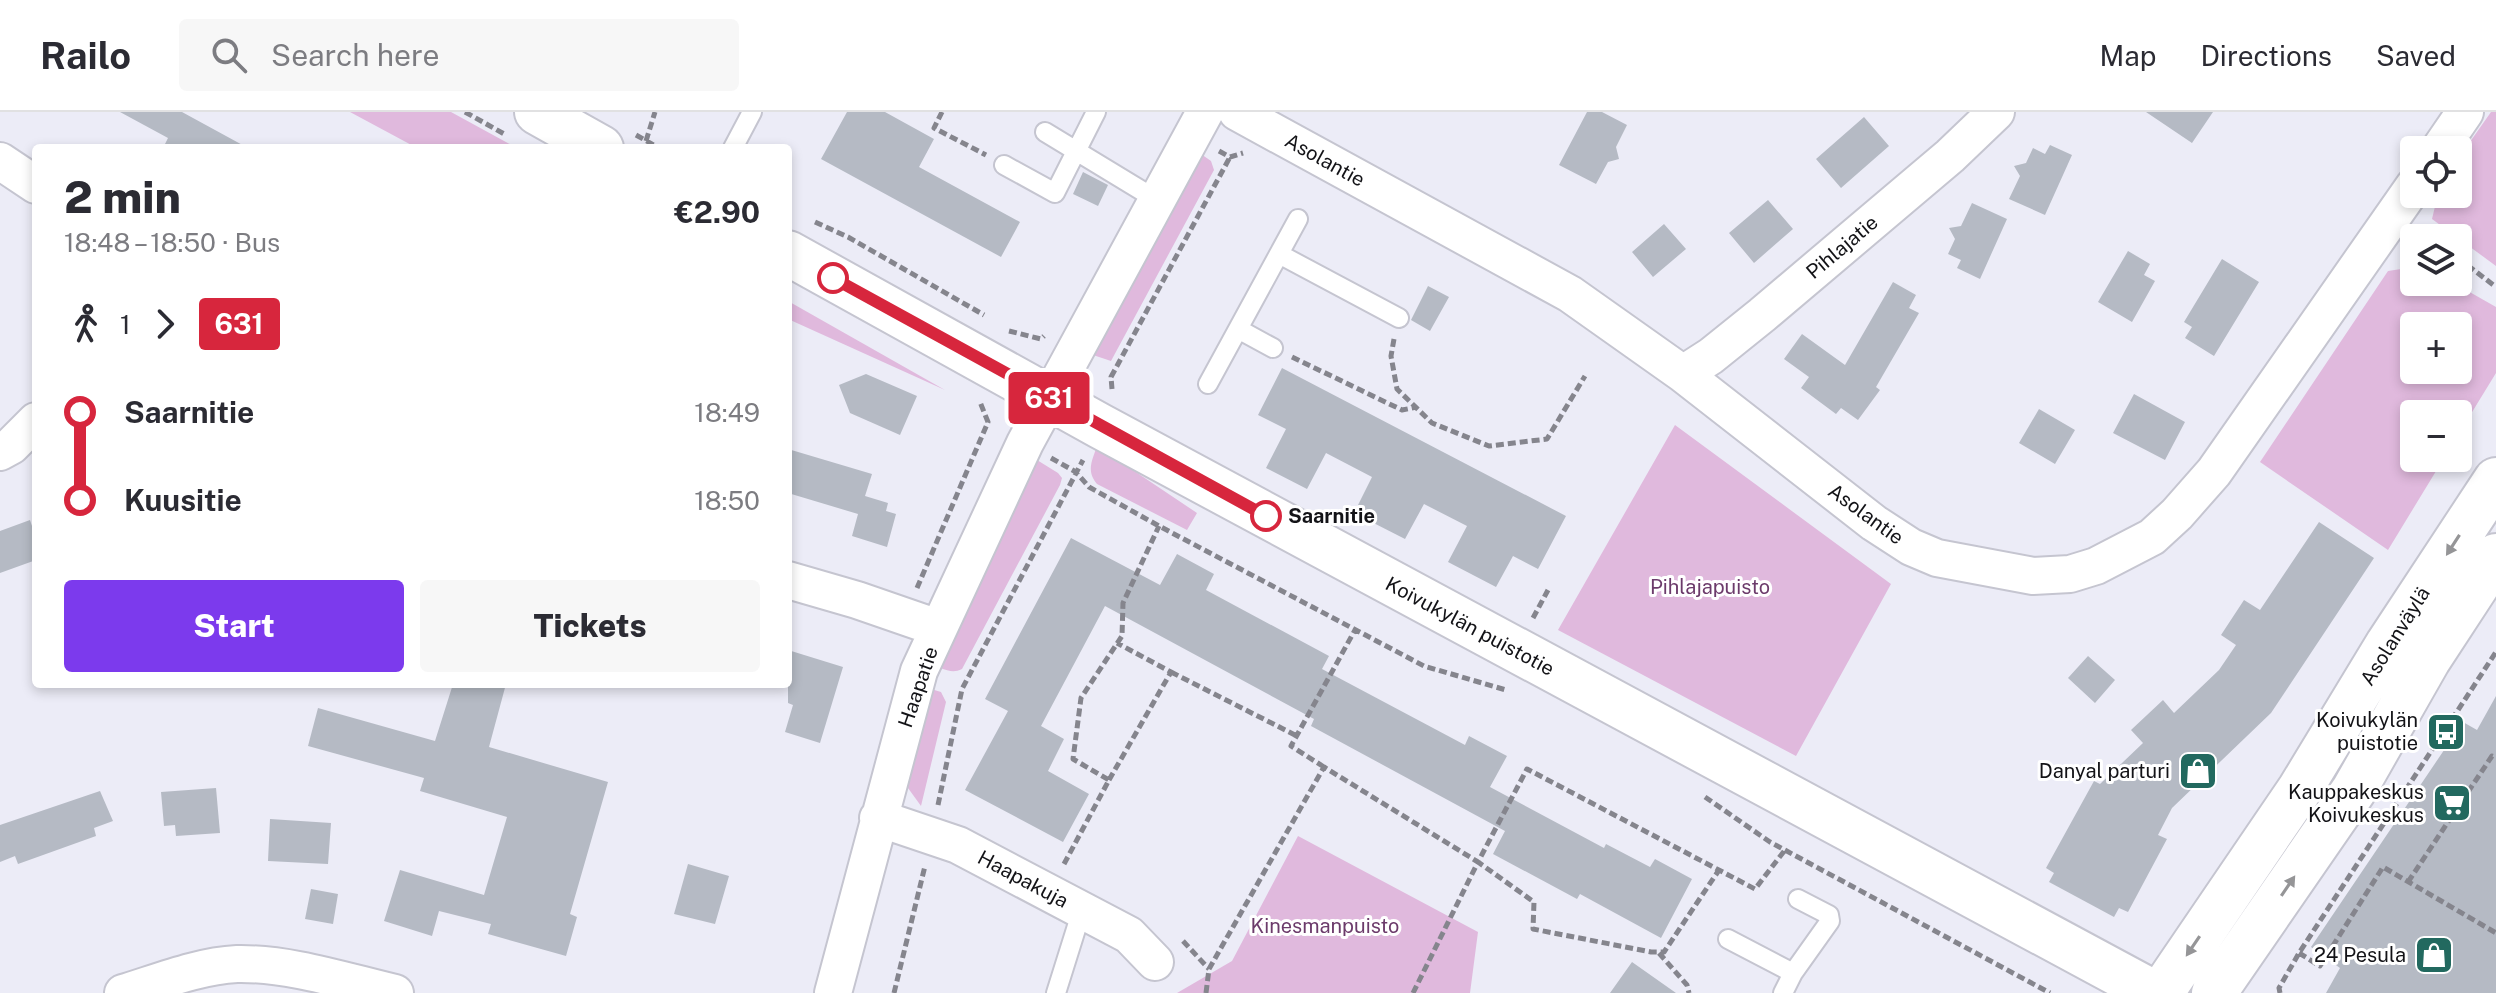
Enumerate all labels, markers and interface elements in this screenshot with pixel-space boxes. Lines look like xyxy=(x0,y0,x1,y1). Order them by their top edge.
search box xyxy=(179,19,739,91)
text: Railo xyxy=(40,33,131,78)
icon: search xyxy=(207,33,251,77)
text: Search here xyxy=(271,37,440,73)
text: Map xyxy=(2100,39,2156,72)
text: Directions xyxy=(2200,39,2332,72)
text: Saved xyxy=(2376,39,2456,72)
street label: Asolantie xyxy=(1281,128,1369,192)
map controls xyxy=(2400,136,2472,472)
button: locate xyxy=(2400,136,2472,208)
text: 2 min xyxy=(64,171,181,223)
text: €2.90 xyxy=(674,194,760,230)
street label: Pihlajatie xyxy=(1801,210,1883,284)
button: layers xyxy=(2400,224,2472,296)
text: 18:48 – 18:50 · Bus xyxy=(64,227,280,258)
unlabelled marker xyxy=(818,263,848,293)
icon: walk xyxy=(64,302,108,346)
icon: forward xyxy=(143,302,187,346)
text: 631 xyxy=(215,307,264,340)
text: 1 xyxy=(120,309,131,340)
button: + xyxy=(2400,312,2472,384)
line badge: 631 xyxy=(1003,372,1095,424)
text: 631 xyxy=(1024,381,1074,414)
text: Saarnitie xyxy=(124,394,254,430)
text: 18:49 xyxy=(694,397,760,428)
button: − xyxy=(2400,400,2472,472)
street label: Asolantie xyxy=(1824,479,1908,549)
text: Kuusitie xyxy=(124,482,242,518)
text: 18:50 xyxy=(694,485,760,516)
marker: Saarnitie xyxy=(1251,501,1281,531)
place label: Saarnitie xyxy=(1288,504,1375,528)
one-way arrow xyxy=(2446,535,2461,556)
street label: Koivukylän puistotie xyxy=(1382,571,1558,681)
park label: Pihlajapuisto xyxy=(1650,575,1770,599)
button: Start xyxy=(64,580,404,672)
button: Tickets xyxy=(420,580,760,672)
street label: Asolanväylä xyxy=(2355,582,2435,690)
street label: Haapatie xyxy=(893,643,943,731)
place label: Koivukylän puistotie xyxy=(2316,708,2418,755)
bus stop icon: Koivukylän puistotie xyxy=(2425,711,2467,753)
shop icon: Danyal parturi xyxy=(2177,750,2219,792)
place label: Danyal parturi xyxy=(2039,759,2170,783)
place label: Kauppakeskus Koivukeskus xyxy=(2288,780,2424,827)
supermarket icon: Kauppakeskus Koivukeskus xyxy=(2431,782,2473,824)
street label: Haapakuja xyxy=(974,845,1072,913)
one-way arrow xyxy=(2280,876,2295,897)
park label: Kinesmanpuisto xyxy=(1251,914,1399,938)
shop icon: 24 Pesula xyxy=(2413,934,2455,976)
one-way arrow xyxy=(2186,936,2201,957)
place label: 24 Pesula xyxy=(2314,943,2406,967)

